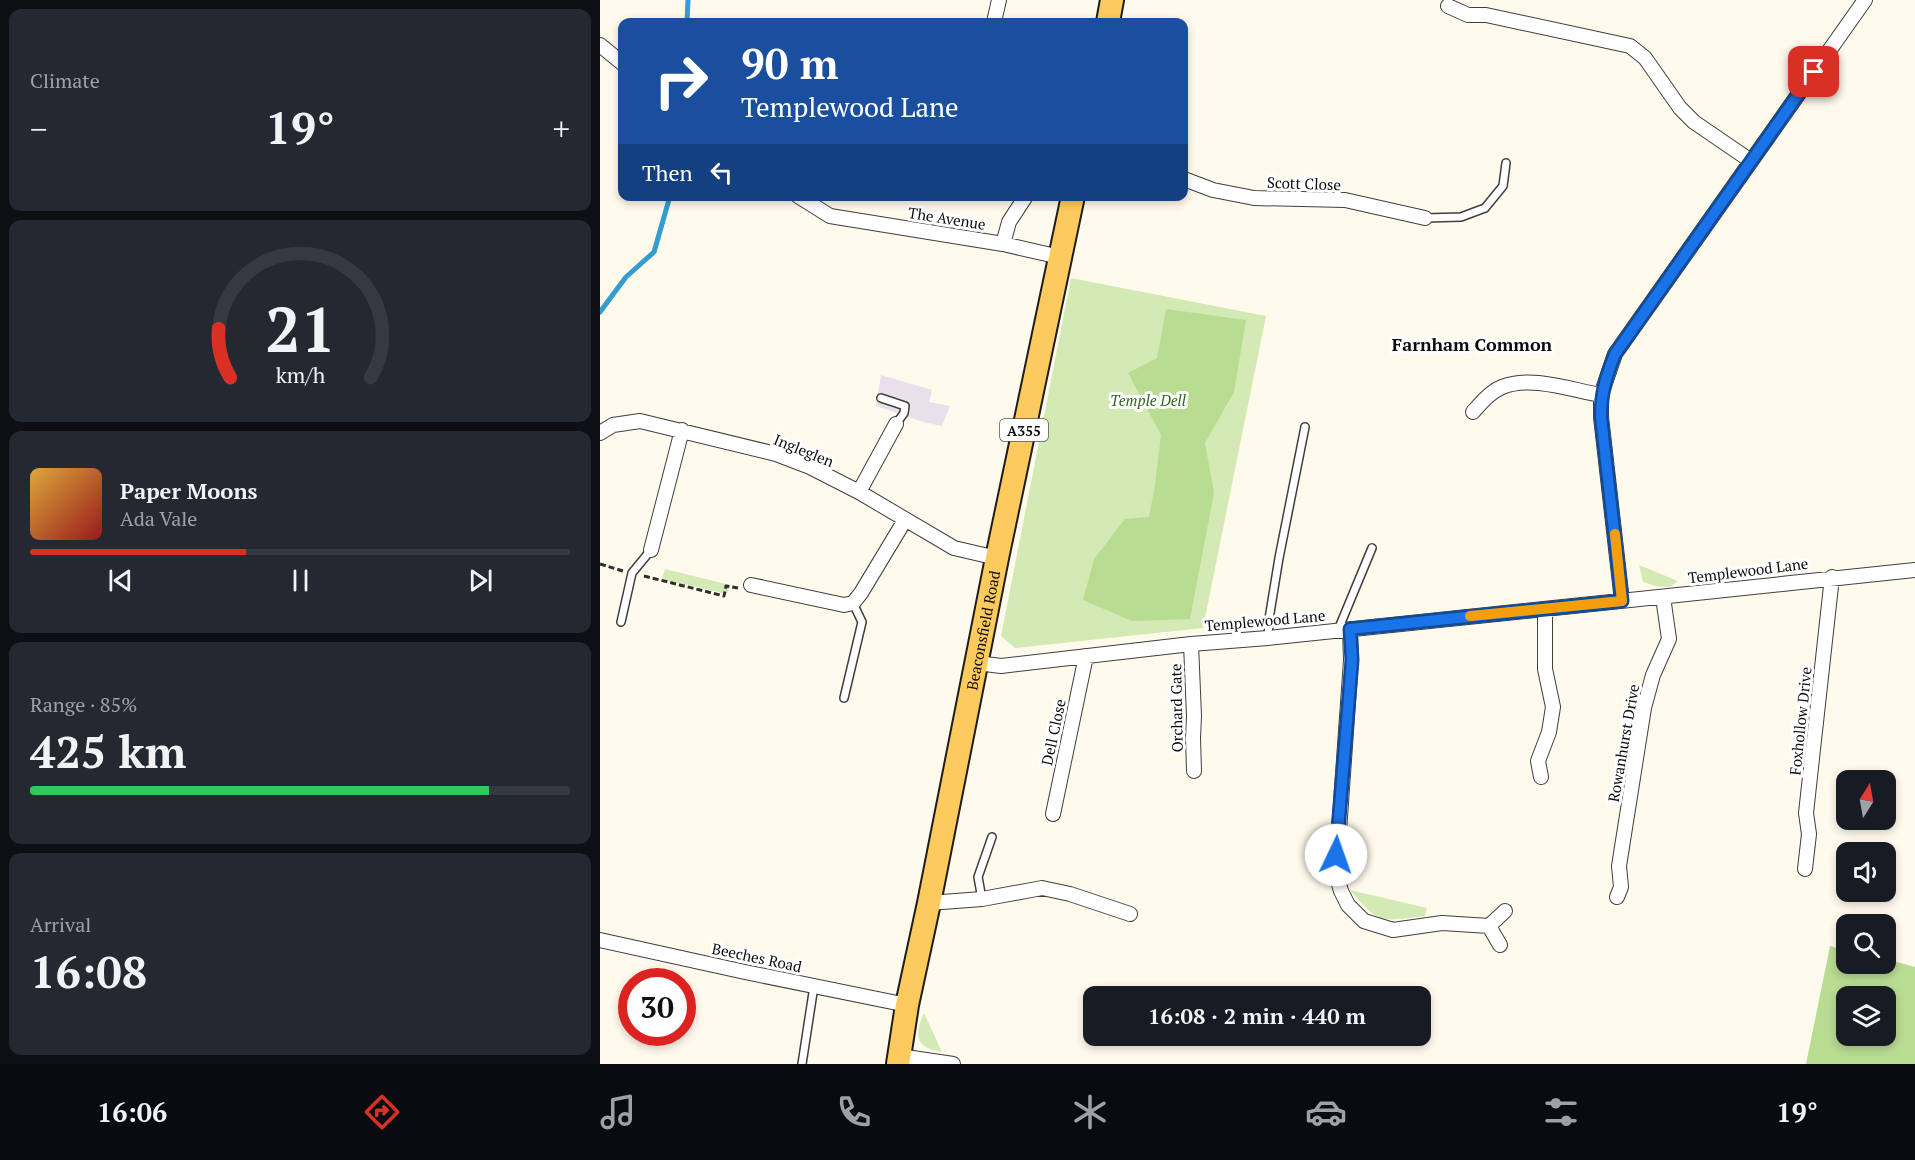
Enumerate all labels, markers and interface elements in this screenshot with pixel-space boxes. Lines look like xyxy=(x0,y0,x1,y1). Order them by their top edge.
text: 90 m xyxy=(741,35,839,91)
icon: right xyxy=(642,42,720,120)
pin xyxy=(1788,46,1839,97)
icon: arrive xyxy=(1797,55,1830,88)
text: Climate xyxy=(30,67,100,94)
text: Templewood Lane xyxy=(741,89,959,125)
text: 19° xyxy=(265,97,335,157)
text: − xyxy=(30,107,48,150)
text: + xyxy=(552,107,570,150)
icon: left xyxy=(705,156,738,189)
text: Then xyxy=(642,158,693,187)
street label: Scott Close xyxy=(1267,172,1341,194)
street label: The Avenue xyxy=(907,202,987,234)
text: 21 xyxy=(265,287,335,370)
district label: Farnham Common xyxy=(1392,332,1553,356)
text: km/h xyxy=(275,361,325,389)
park label: Temple Dell xyxy=(1110,390,1187,410)
road number: A355 xyxy=(1000,419,1048,441)
street label: Ingleglen xyxy=(771,429,837,471)
text: Paper Moons xyxy=(120,476,258,505)
text: Ada Vale xyxy=(120,505,197,532)
street label: Templewood Lane xyxy=(1687,553,1809,587)
icon: previous xyxy=(104,564,137,597)
icon: pause xyxy=(284,564,317,597)
icon: next xyxy=(464,564,497,597)
street label: Beaconsfield Road xyxy=(961,569,1004,692)
street label: Templewood Lane xyxy=(1204,605,1326,635)
street label: Orchard Gate xyxy=(1165,663,1187,753)
street label: Foxhollow Drive xyxy=(1784,666,1816,776)
street label: Rowanhurst Drive xyxy=(1603,682,1643,804)
text: Range · 85% xyxy=(30,691,137,718)
street label: Dell Close xyxy=(1036,697,1070,767)
text: 425 km xyxy=(30,721,186,781)
north arrow xyxy=(1836,770,1896,830)
map controls xyxy=(1836,770,1896,1046)
position arrow xyxy=(1304,823,1368,887)
button: sound xyxy=(1836,842,1896,902)
text: Arrival xyxy=(30,911,91,938)
button: search xyxy=(1836,914,1896,974)
street label: Beeches Road xyxy=(710,938,804,976)
text: 16:08 xyxy=(30,941,147,1001)
speed limit sign: 30 xyxy=(618,968,696,1046)
button: layers xyxy=(1836,986,1896,1046)
text: 16:08 · 2 min · 440 m xyxy=(1148,1001,1366,1030)
icon: directions xyxy=(361,1091,403,1133)
icon: music xyxy=(597,1091,639,1133)
icon: phone xyxy=(833,1091,875,1133)
icon: climate xyxy=(1069,1091,1111,1133)
icon: car xyxy=(1305,1091,1347,1133)
icon: filters xyxy=(1540,1091,1582,1133)
text: 16:06 xyxy=(97,1094,167,1130)
text: 19° xyxy=(1776,1094,1818,1130)

